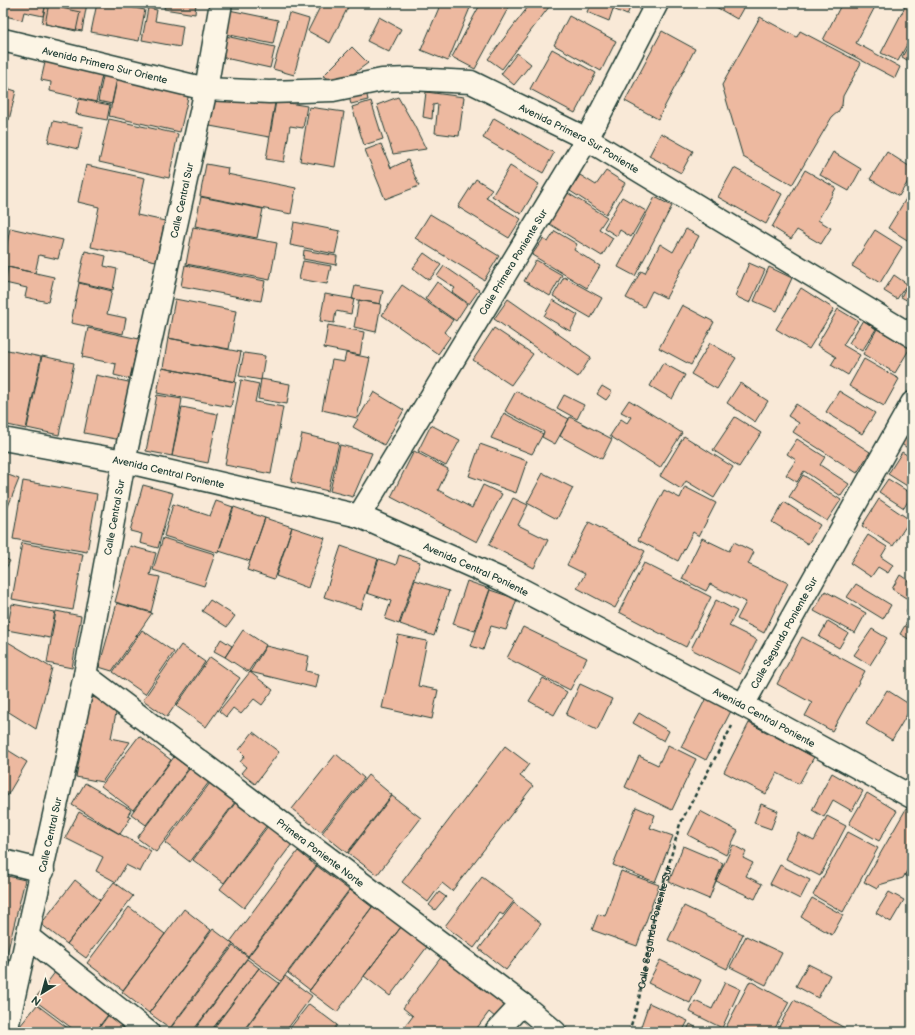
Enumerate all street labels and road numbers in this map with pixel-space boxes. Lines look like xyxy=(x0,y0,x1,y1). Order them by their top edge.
street label: Avenida Primera Sur Oriente xyxy=(41,45,169,87)
street label: Avenida Primera Sur Poniente xyxy=(517,102,641,176)
street label: Calle Central Sur xyxy=(168,162,197,239)
street label: Calle Primera Poniente Sur xyxy=(477,207,550,318)
street label: Avenida Central Poniente xyxy=(112,454,226,491)
street label: Calle Central Sur xyxy=(102,478,128,556)
street label: Avenida Central Poniente xyxy=(421,541,530,599)
street label: Calle Segunda Poniente Sur xyxy=(748,575,821,691)
street label: Avenida Central Poniente xyxy=(711,685,817,750)
street label: Calle Central Sur xyxy=(36,796,65,874)
street label: Primera Poniente Norte xyxy=(274,816,366,890)
street label: Calle Segunda Poniente Sur xyxy=(636,864,675,990)

